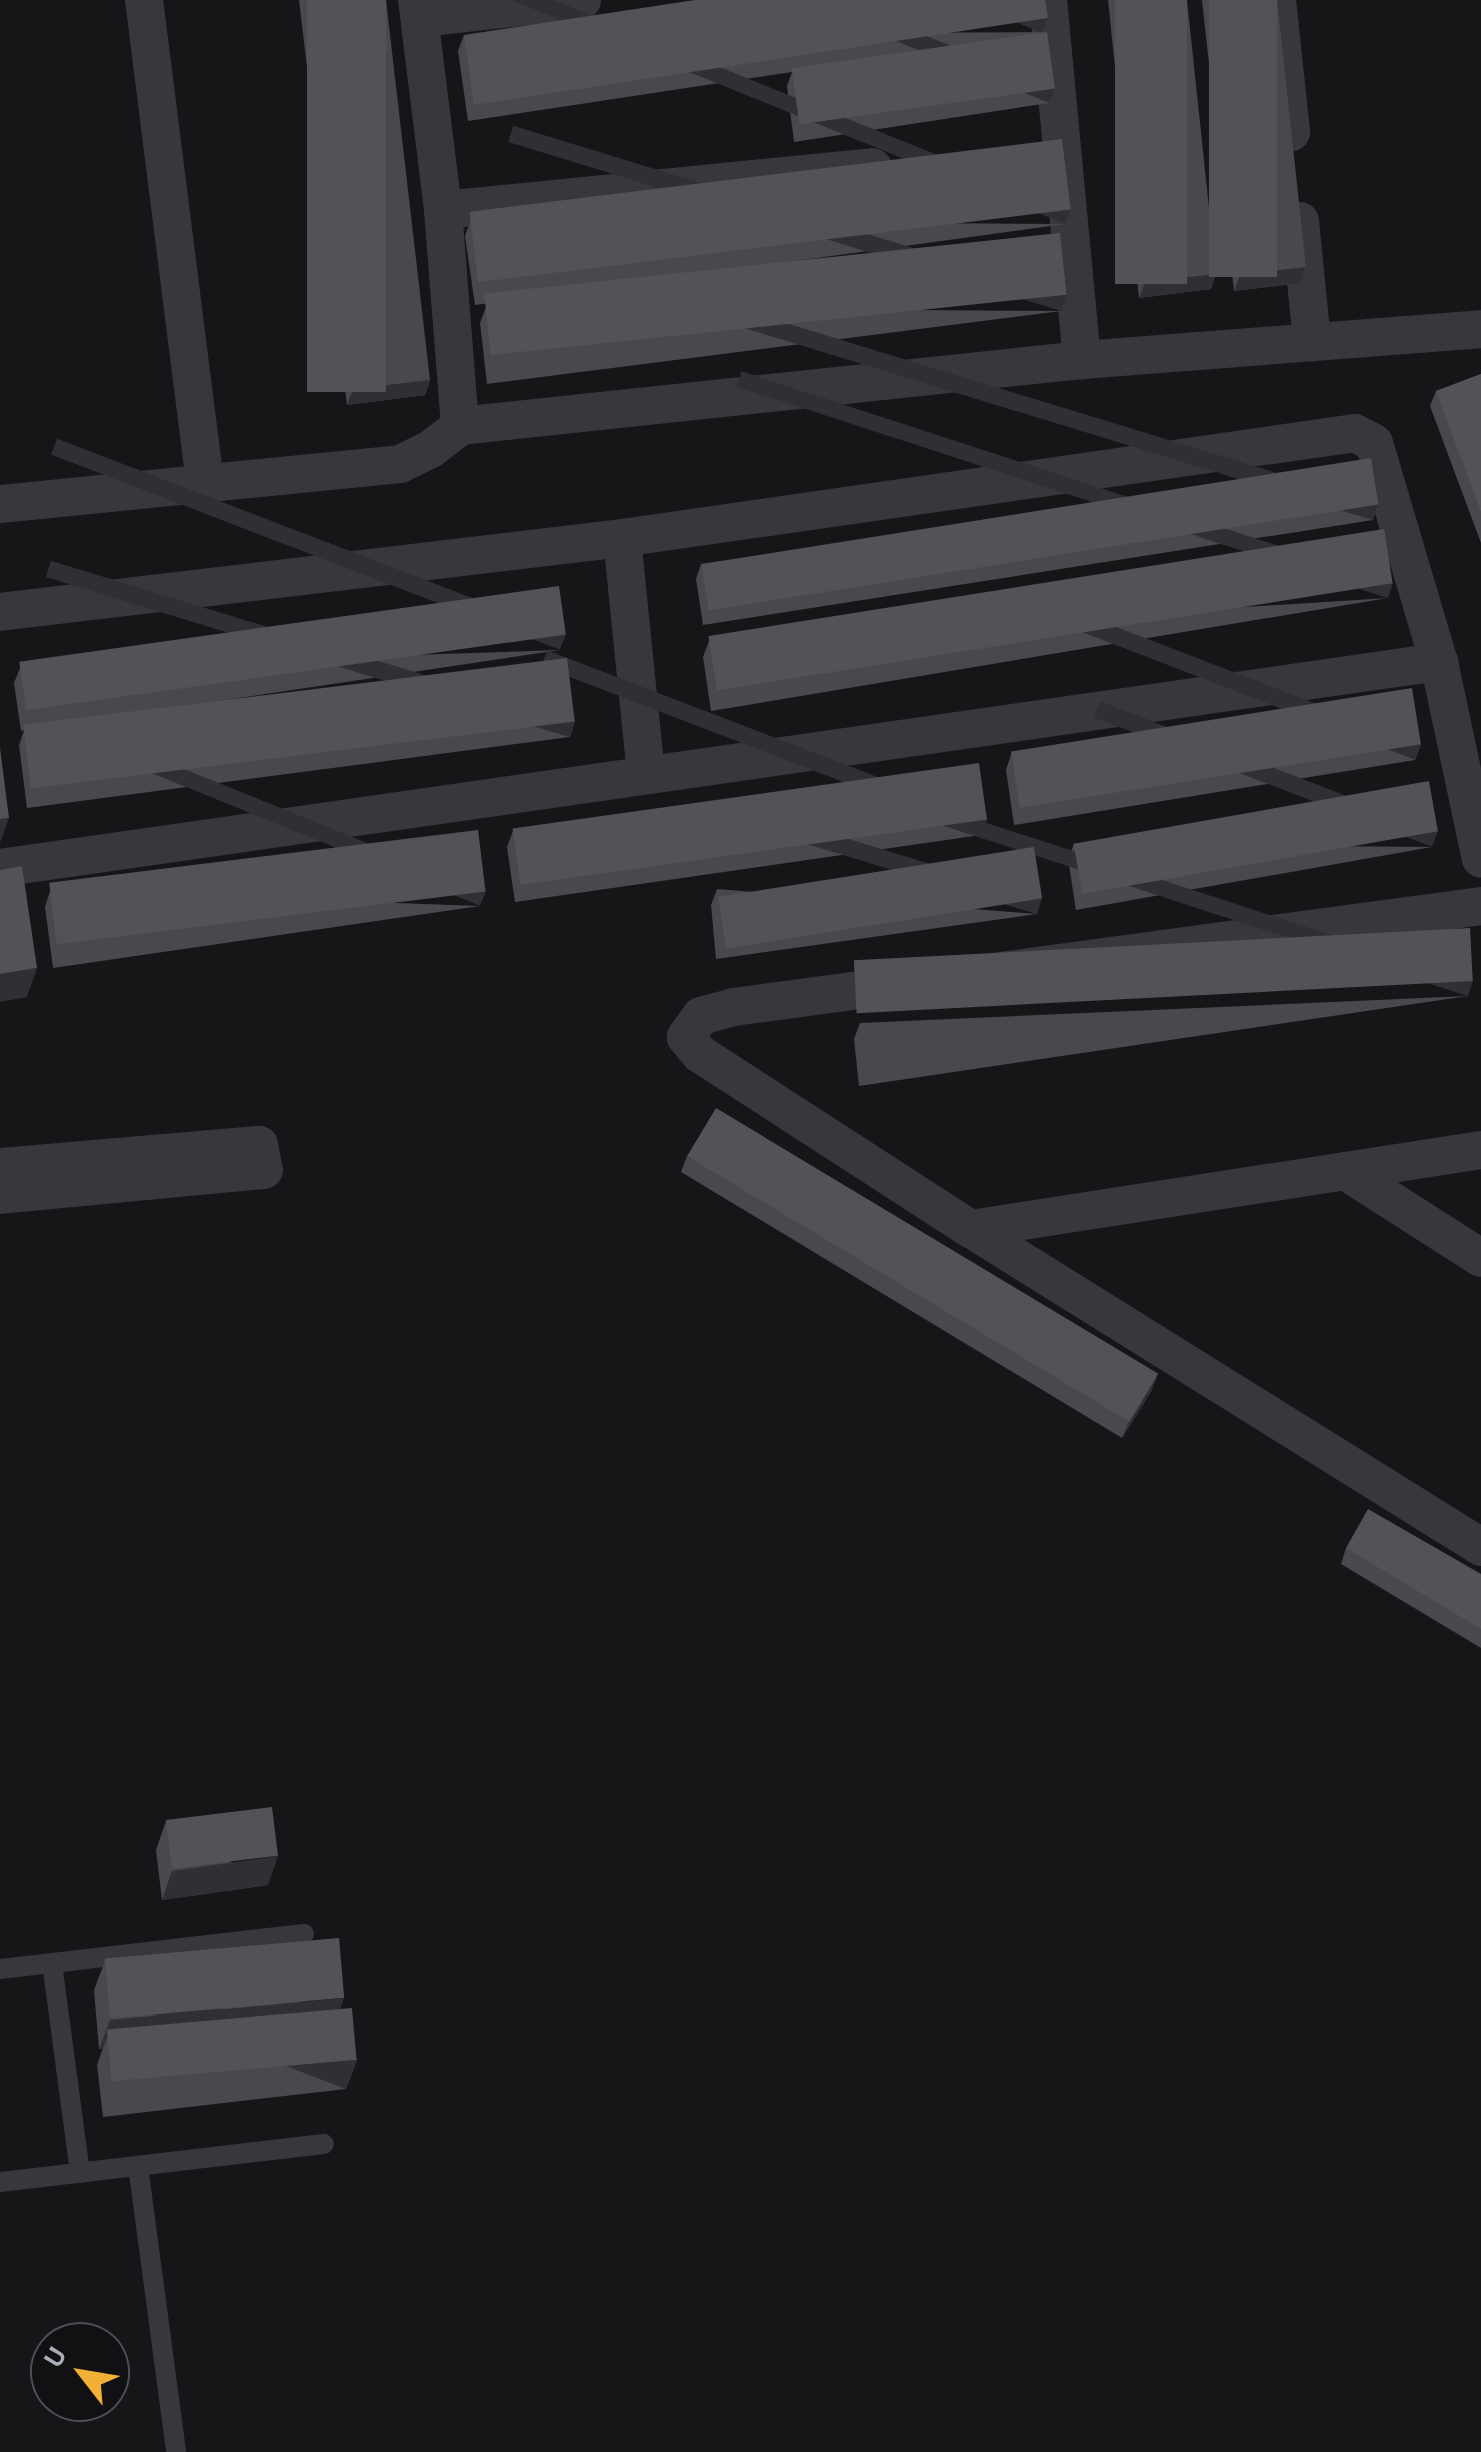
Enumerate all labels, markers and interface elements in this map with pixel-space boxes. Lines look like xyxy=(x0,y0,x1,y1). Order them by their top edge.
north arrow xyxy=(30,2322,130,2422)
text: U xyxy=(39,2343,73,2372)

